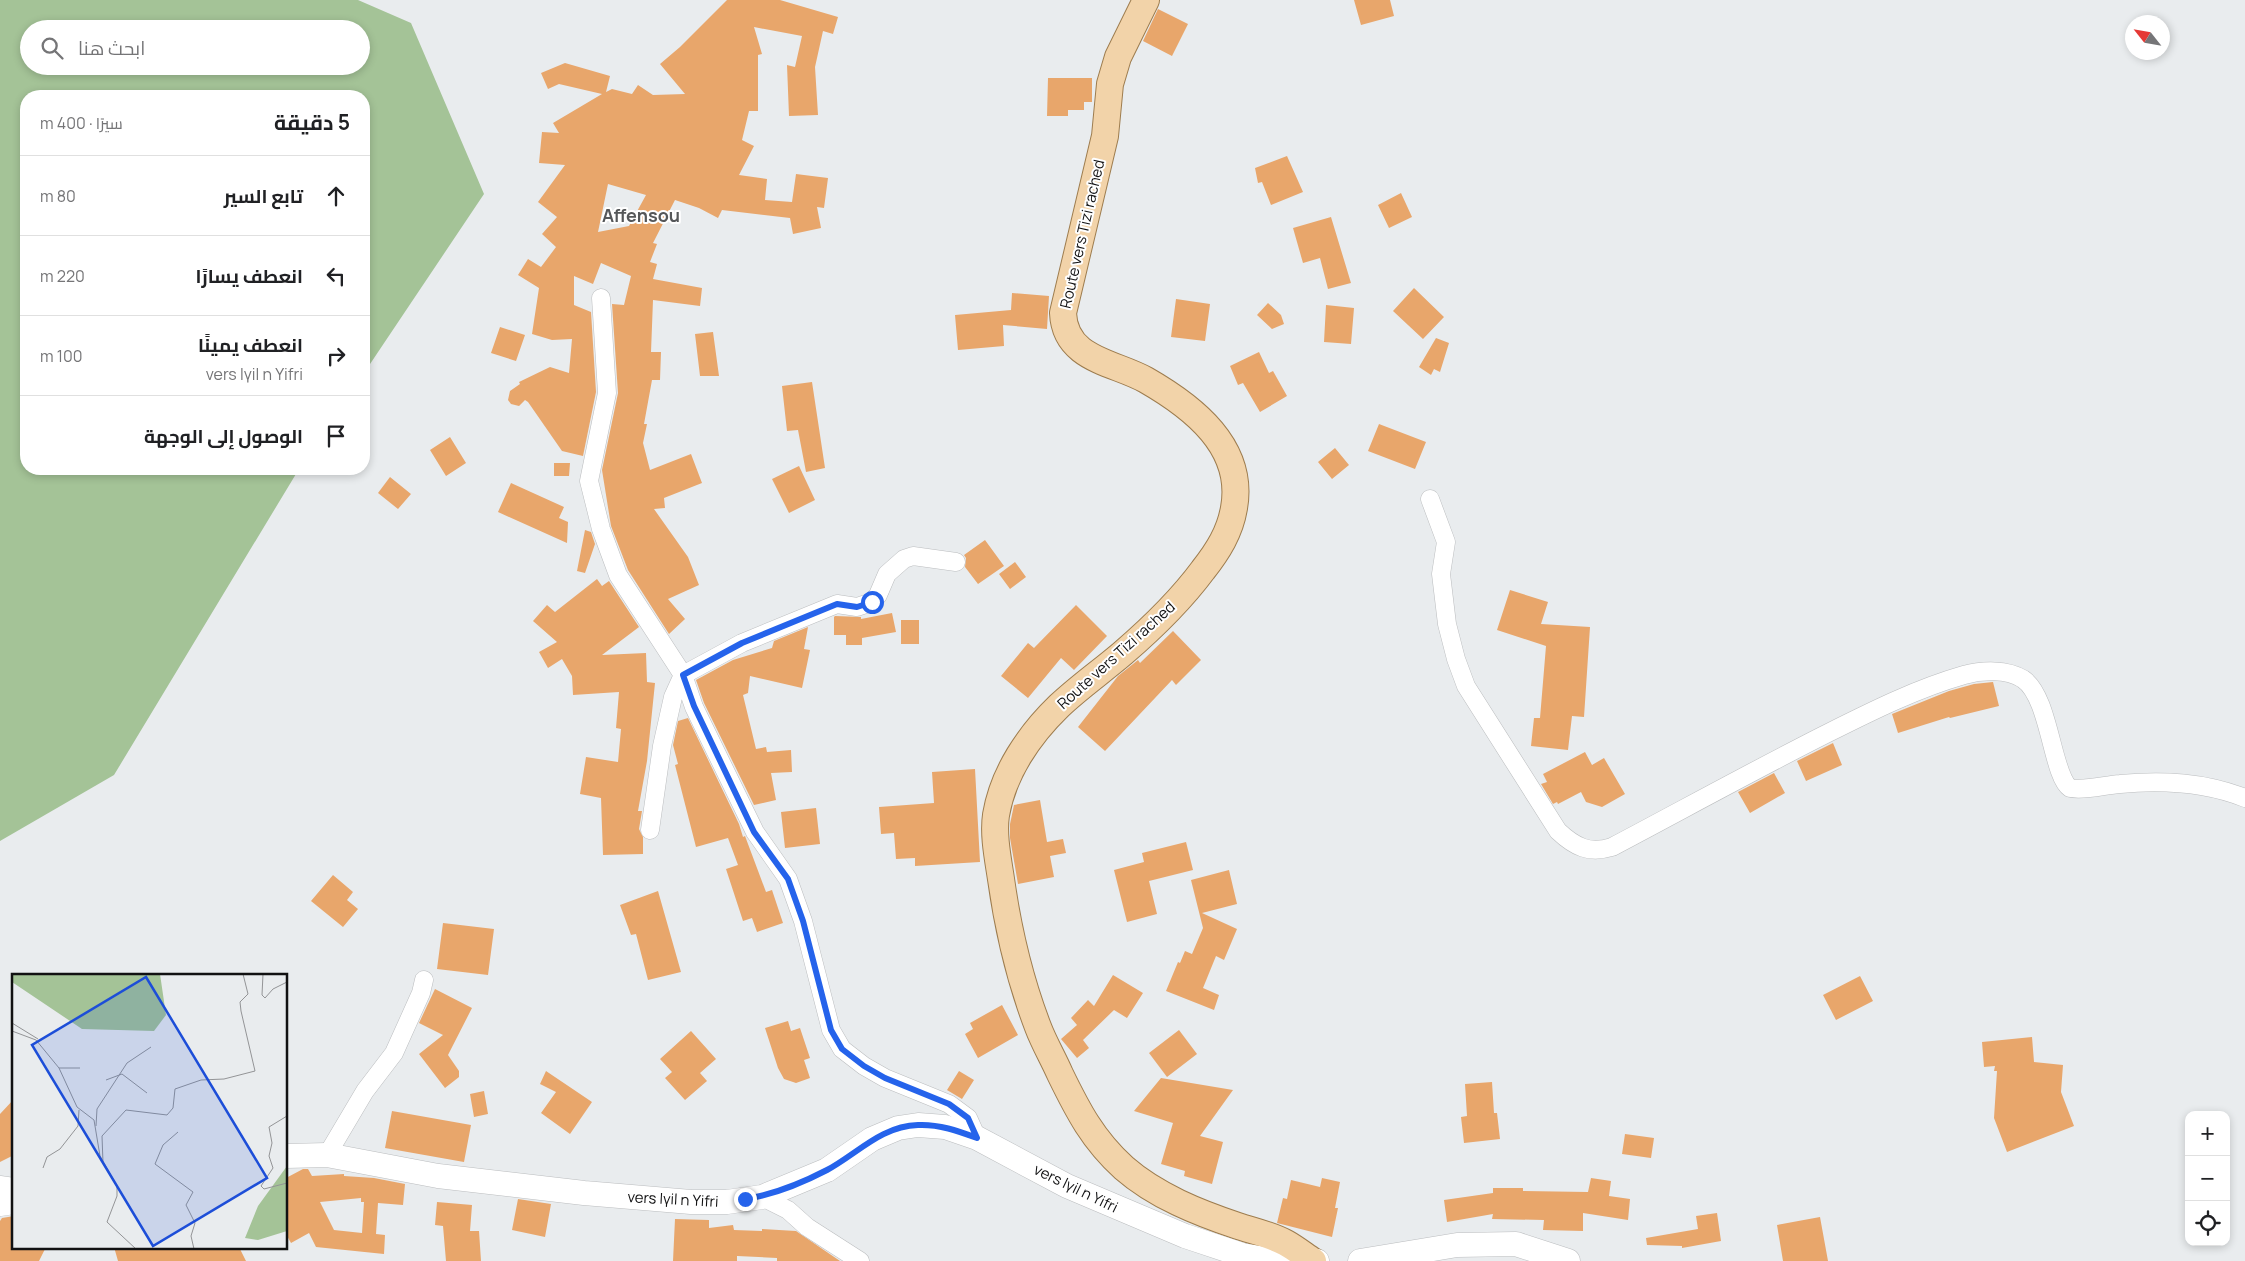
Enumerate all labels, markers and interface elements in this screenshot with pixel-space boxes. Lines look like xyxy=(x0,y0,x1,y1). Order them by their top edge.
north arrow xyxy=(2125,15,2170,60)
search box xyxy=(20,20,370,75)
icon: search xyxy=(38,34,66,62)
text: ابحث هنا xyxy=(78,35,145,61)
text: 5 دقيقة xyxy=(274,108,350,136)
text: سيرًا · 400 m xyxy=(40,112,123,134)
street label: Route vers Tizi rached xyxy=(1055,158,1109,310)
icon: ahead xyxy=(322,182,350,210)
text: تابع السير xyxy=(224,183,303,209)
text: 80 m xyxy=(40,185,76,207)
district label: Affensou xyxy=(602,203,680,227)
icon: left xyxy=(322,262,350,290)
text: انعطف يسارًا xyxy=(196,263,303,289)
text: 220 m xyxy=(40,265,85,287)
text: انعطف يمينًا xyxy=(198,332,303,358)
icon: right xyxy=(322,342,350,370)
text: 100 m xyxy=(40,345,83,367)
text: vers Iγil n Yifri xyxy=(206,363,303,385)
icon: arrive xyxy=(322,422,350,450)
text: الوصول إلى الوجهة xyxy=(144,423,303,449)
route start xyxy=(861,591,884,614)
street label: Route vers Tizi rached xyxy=(1052,596,1180,714)
inset map xyxy=(12,974,288,1248)
map controls xyxy=(2185,1111,2230,1246)
button: + xyxy=(2185,1111,2230,1156)
button: − xyxy=(2185,1156,2230,1201)
street label: vers Iγil n Yifri xyxy=(1030,1159,1122,1217)
street label: vers Iγil n Yifri xyxy=(627,1186,719,1212)
route end xyxy=(734,1188,757,1211)
button: locate xyxy=(2185,1201,2230,1246)

